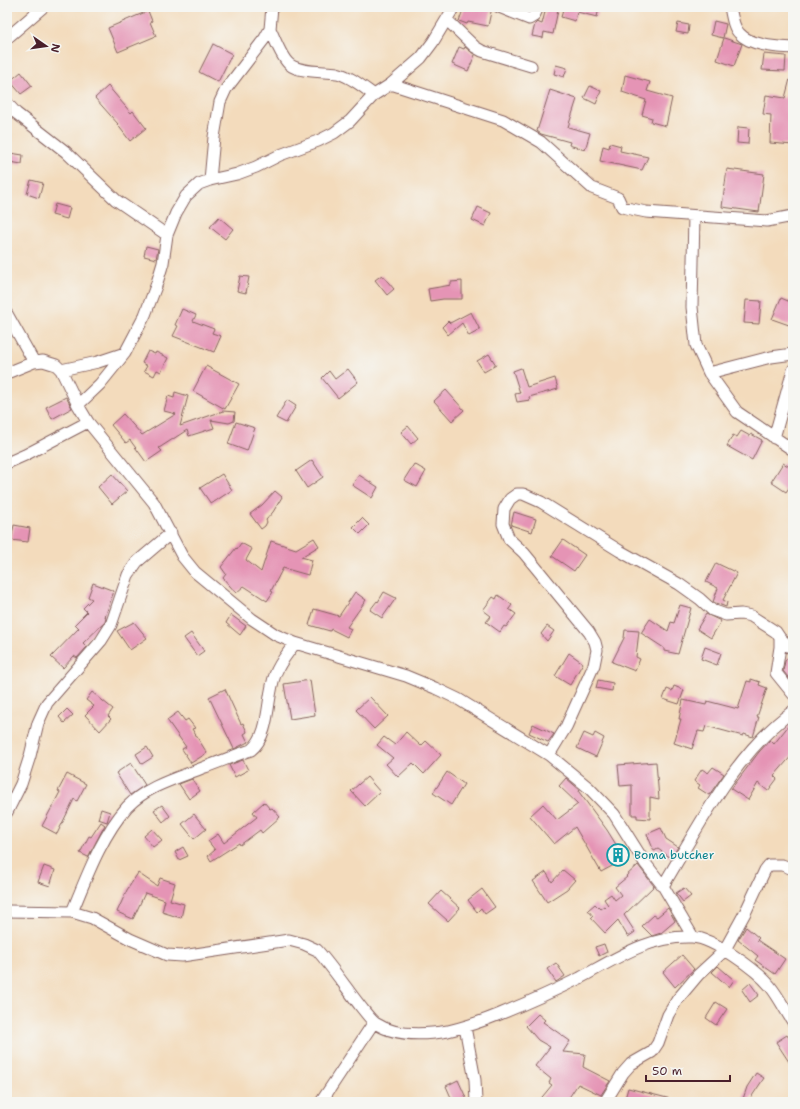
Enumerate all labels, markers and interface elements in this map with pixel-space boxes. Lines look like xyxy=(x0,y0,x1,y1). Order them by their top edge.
north arrow xyxy=(26,26,66,66)
text: N xyxy=(47,42,64,54)
building icon: Boma butcher xyxy=(605,842,631,868)
place label: Boma butcher xyxy=(634,847,715,863)
scale bar xyxy=(646,1057,730,1083)
text: 50 m xyxy=(652,1063,682,1079)

